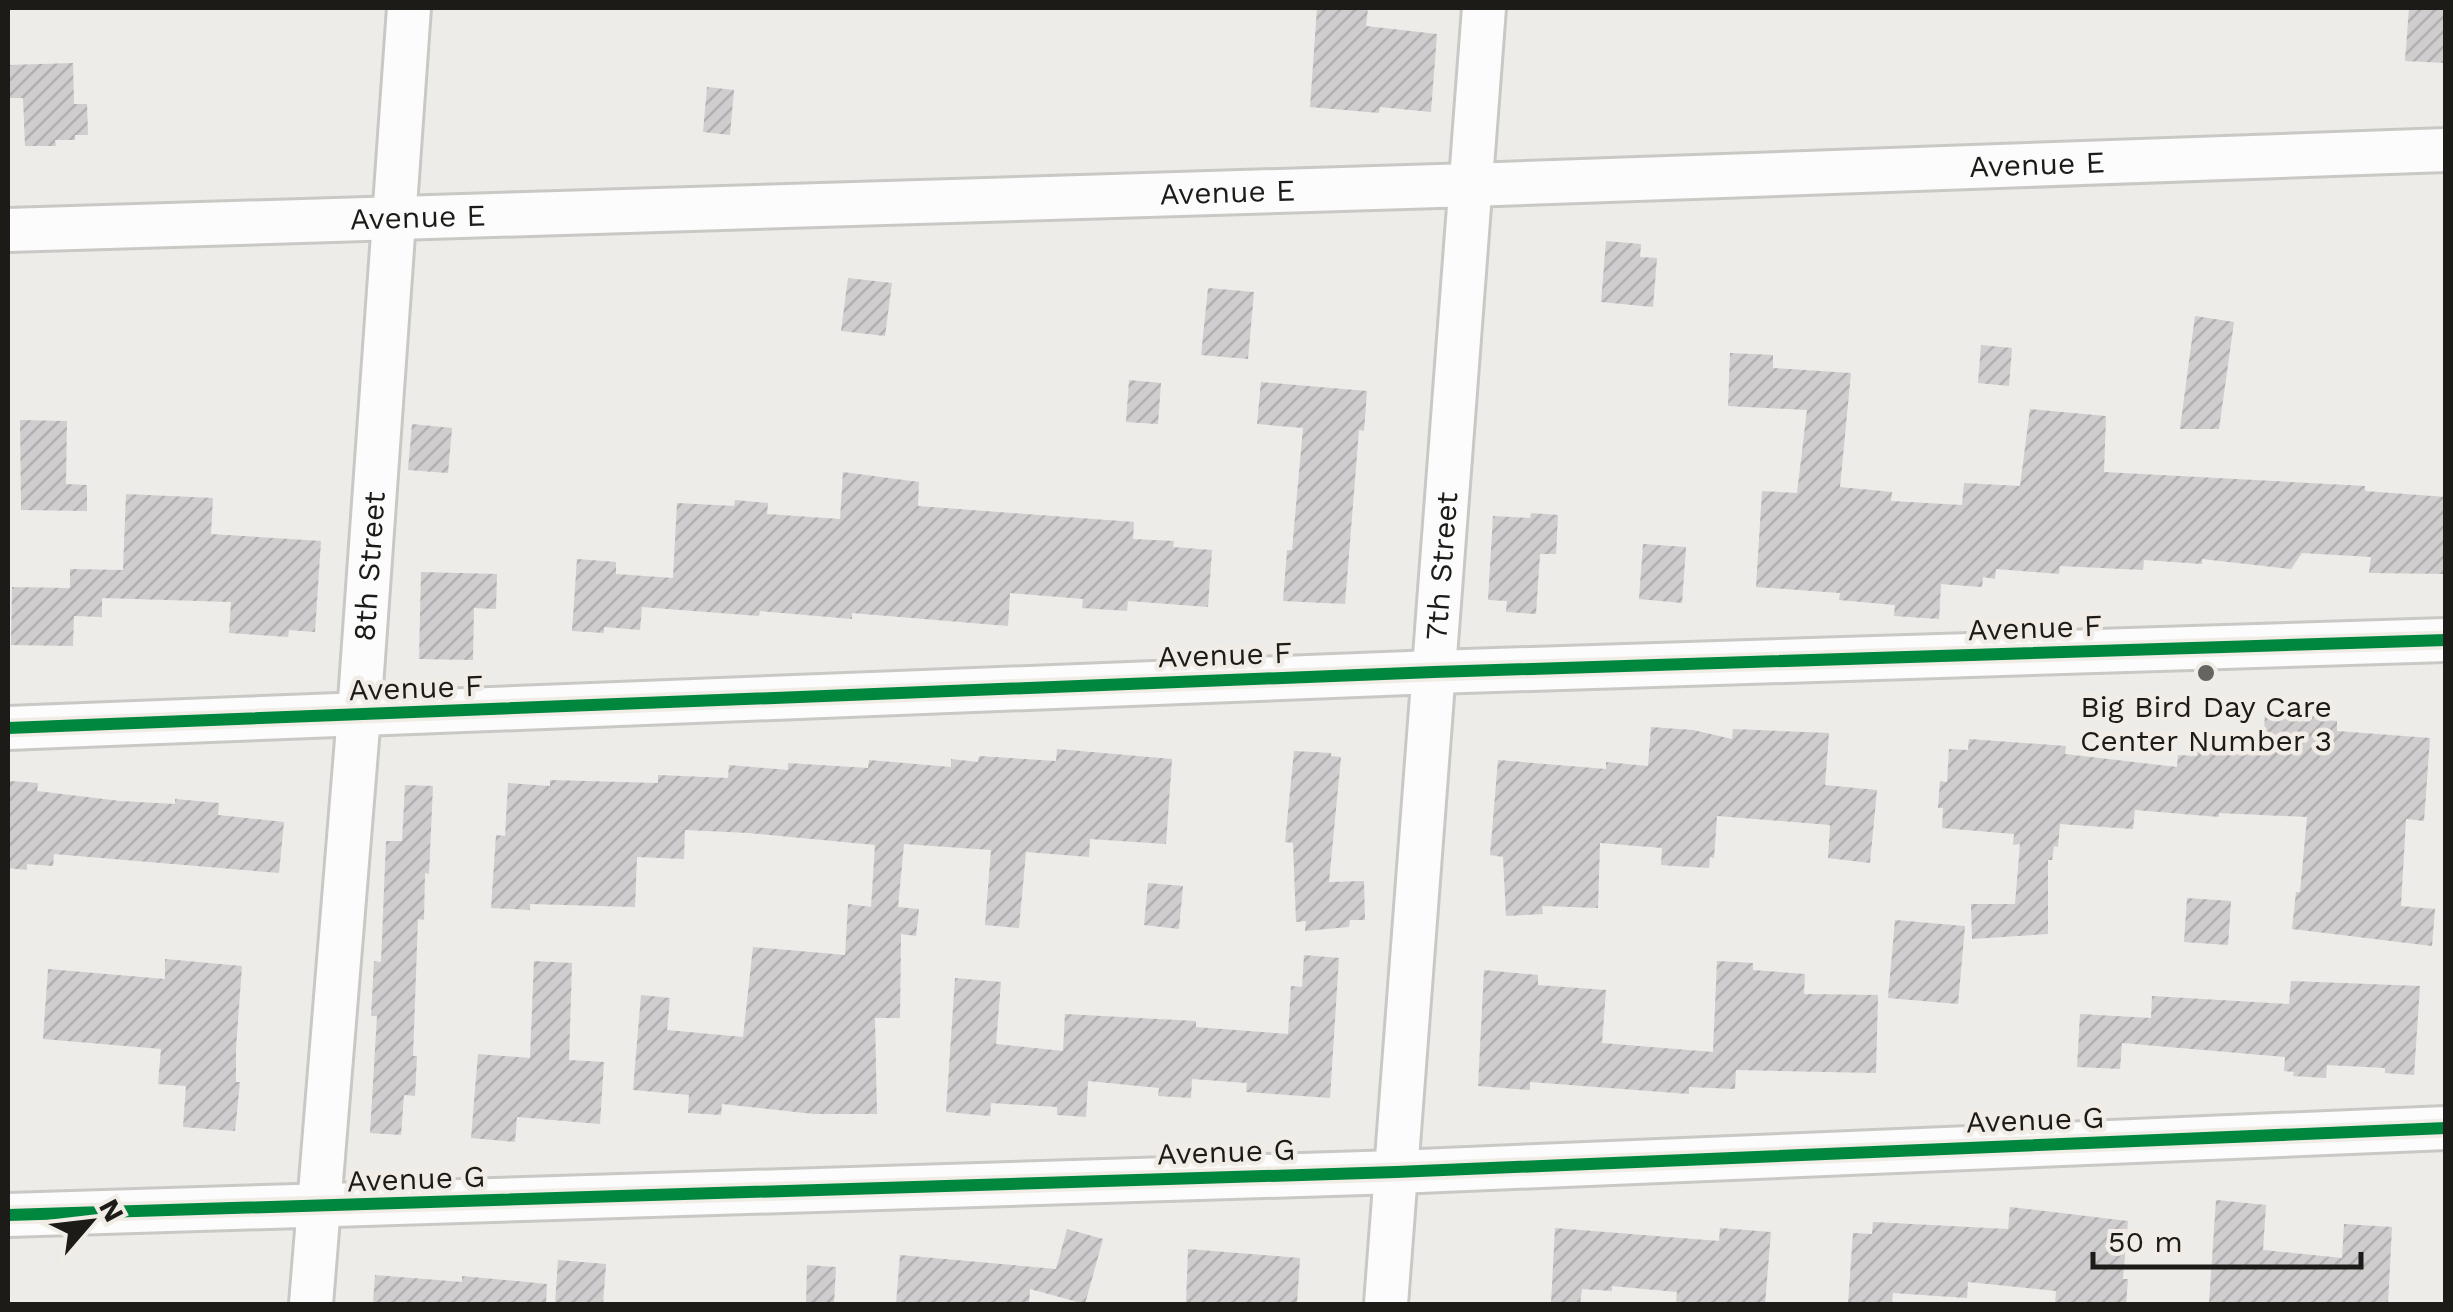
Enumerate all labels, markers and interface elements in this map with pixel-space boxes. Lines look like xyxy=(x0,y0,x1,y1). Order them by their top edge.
street label: Avenue E xyxy=(1969,144,2105,184)
street label: Avenue E xyxy=(1159,172,1296,212)
street label: Avenue E xyxy=(350,197,486,236)
street label: 8th Street xyxy=(346,490,392,642)
street label: 7th Street xyxy=(1418,490,1464,641)
street label: Avenue F xyxy=(1967,608,2103,647)
street label: Avenue F xyxy=(1157,635,1293,674)
marker: Big Bird Day Care Center Number 3 xyxy=(2195,662,2217,684)
street label: Avenue F xyxy=(348,668,484,707)
place label: Big Bird Day Care Center Number 3 xyxy=(2080,689,2332,758)
street label: Avenue G xyxy=(1965,1100,2105,1139)
street label: Avenue G xyxy=(1156,1132,1296,1171)
street label: Avenue G xyxy=(346,1159,486,1198)
north arrow xyxy=(40,1172,140,1272)
text: N xyxy=(92,1194,131,1227)
scale bar xyxy=(2093,1207,2360,1269)
text: 50 m xyxy=(2108,1224,2183,1259)

